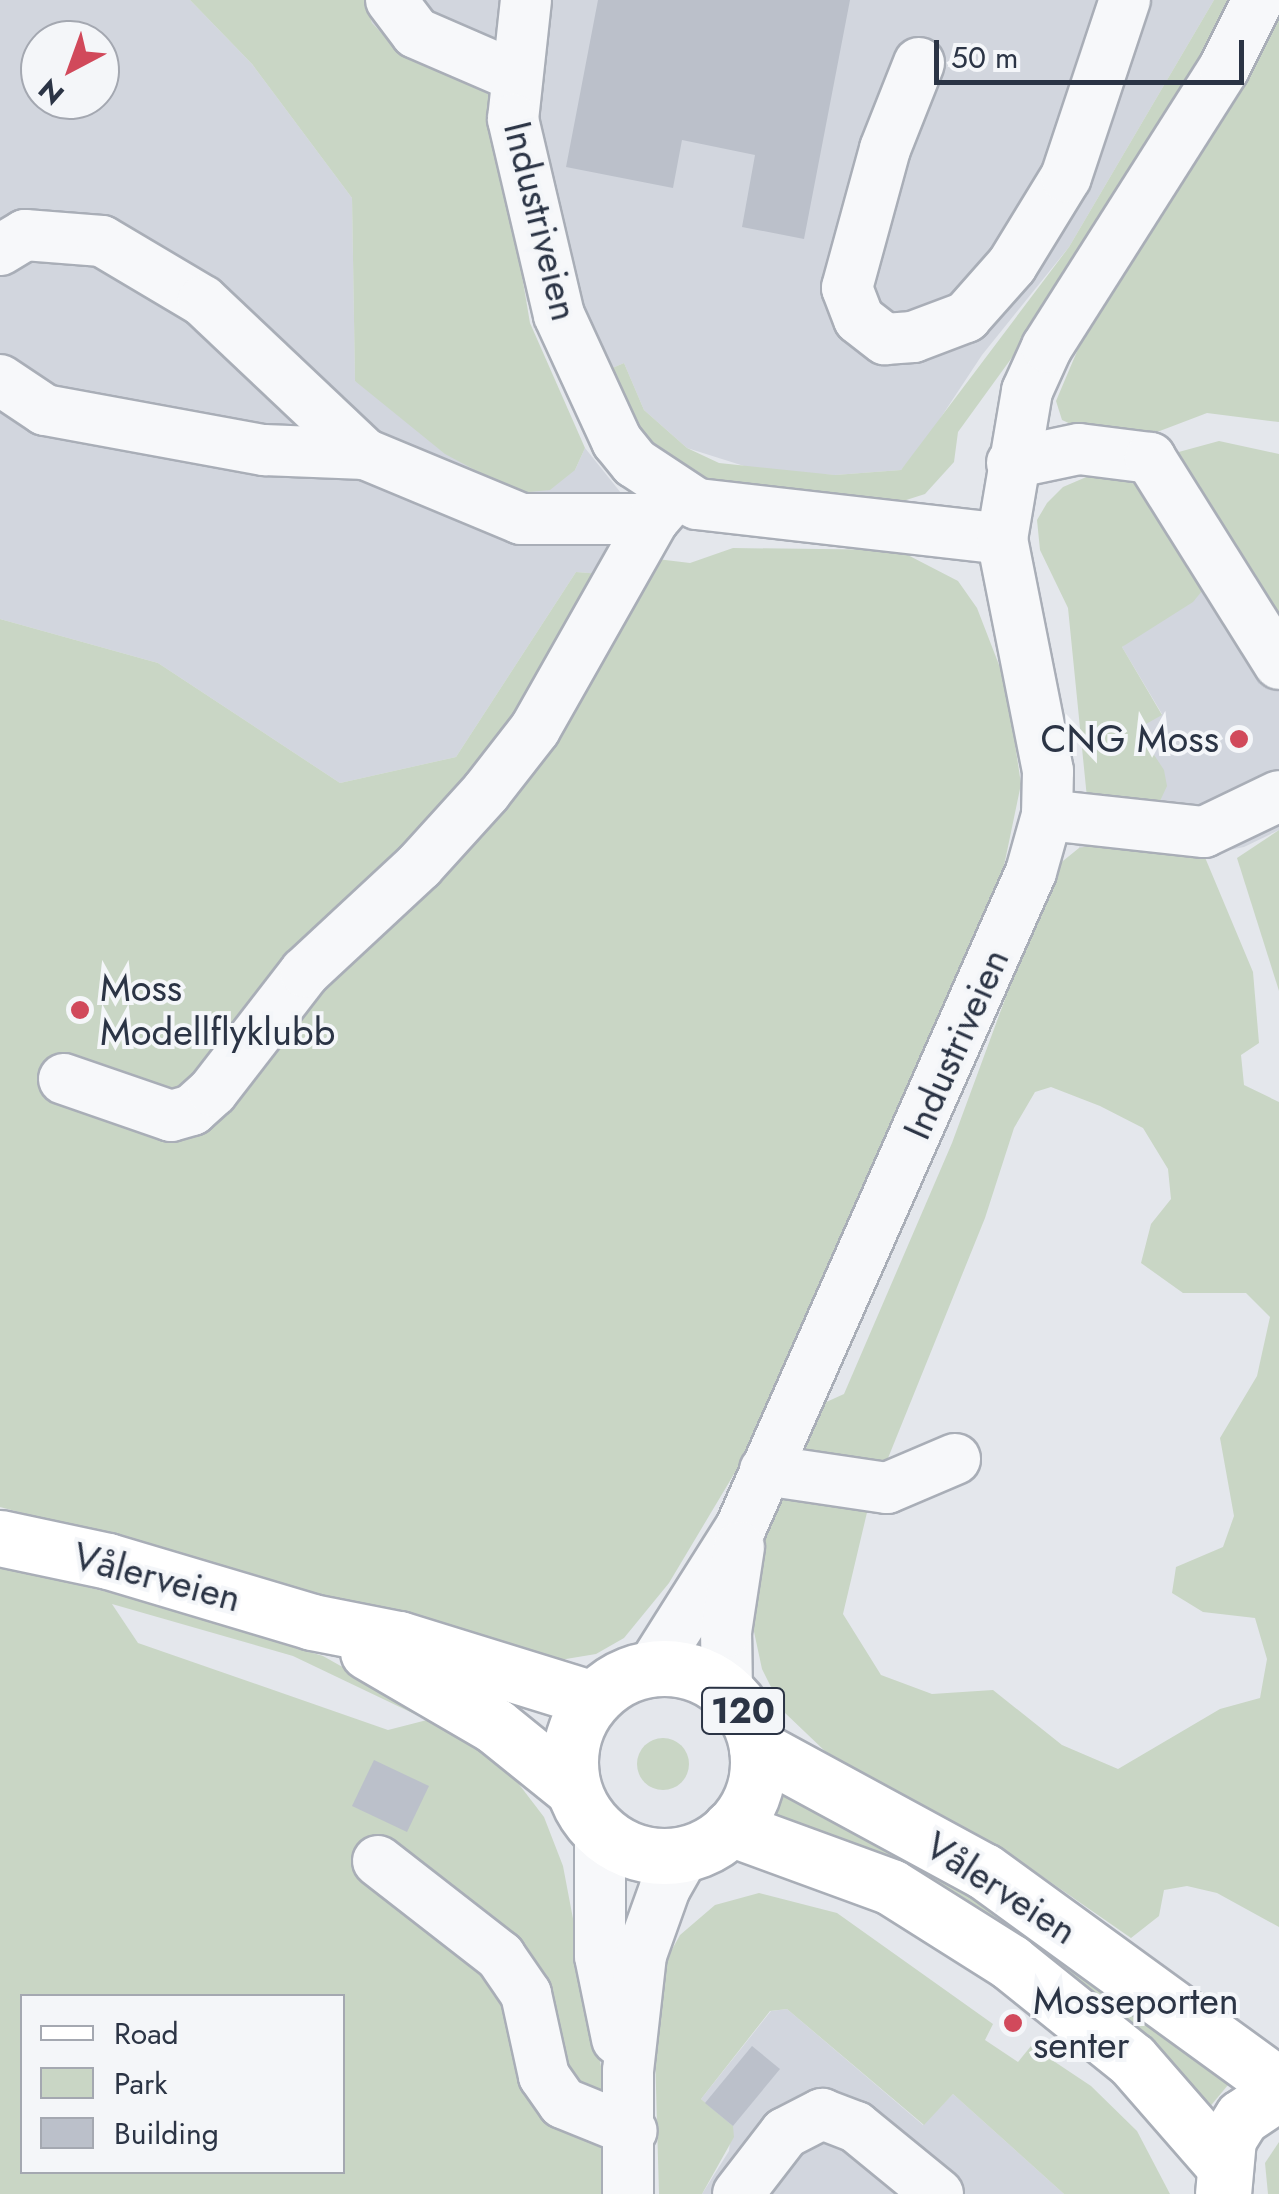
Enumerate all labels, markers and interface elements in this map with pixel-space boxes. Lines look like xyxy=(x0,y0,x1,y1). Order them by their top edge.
north arrow xyxy=(20,20,120,120)
scale bar xyxy=(939,20,1249,82)
text: 50 m xyxy=(951,36,1018,79)
text: N xyxy=(29,69,73,114)
street label: Industriveien xyxy=(494,117,588,325)
place label: CNG Moss xyxy=(1041,716,1219,762)
marker: CNG Moss xyxy=(1228,728,1250,750)
street label: Industriveien xyxy=(894,942,1018,1146)
place label: Moss Modellflyklubb xyxy=(100,965,335,1054)
marker: Moss Modellflyklubb xyxy=(69,999,91,1021)
street label: Vålerveien xyxy=(68,1533,246,1621)
road number: 120 xyxy=(700,1681,786,1741)
street label: Vålerveien xyxy=(917,1822,1085,1954)
place label: Mosseporten senter xyxy=(1033,1978,1239,2068)
legend xyxy=(20,1994,345,2174)
text: Road xyxy=(114,2012,179,2055)
marker: Mosseporten senter xyxy=(1002,2012,1024,2034)
text: Park xyxy=(114,2062,167,2105)
text: Building xyxy=(114,2112,219,2155)

